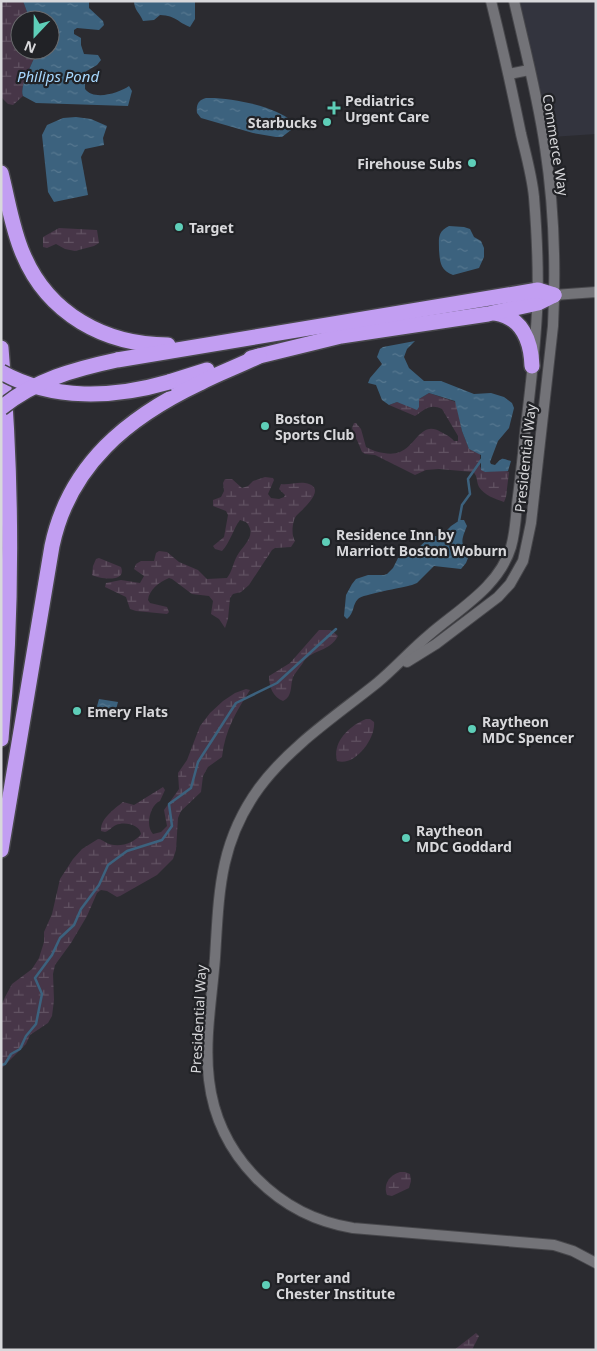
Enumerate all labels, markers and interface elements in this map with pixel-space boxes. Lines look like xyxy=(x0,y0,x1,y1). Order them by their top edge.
north arrow xyxy=(10,10,60,60)
text: N xyxy=(21,37,39,58)
water label: Philips Pond xyxy=(17,66,99,86)
place label: Pediatrics Urgent Care xyxy=(345,91,429,126)
street label: Commerce Way xyxy=(539,93,574,198)
marker: Pediatrics Urgent Care xyxy=(327,101,341,115)
place label: Starbucks xyxy=(248,113,317,132)
marker: Starbucks xyxy=(321,116,333,128)
place label: Firehouse Subs xyxy=(357,154,462,173)
marker: Firehouse Subs xyxy=(466,157,478,169)
place label: Target xyxy=(189,218,234,237)
marker: Target xyxy=(173,221,185,233)
street label: Presidential Way xyxy=(510,402,540,513)
place label: Boston Sports Club xyxy=(275,409,355,444)
marker: Boston Sports Club xyxy=(259,420,271,432)
place label: Residence Inn by Marriott Boston Woburn xyxy=(336,525,507,560)
marker: Residence Inn by Marriott Boston Woburn xyxy=(320,536,332,548)
place label: Emery Flats xyxy=(87,702,168,721)
marker: Emery Flats xyxy=(71,705,83,717)
place label: Raytheon MDC Spencer xyxy=(482,712,575,747)
marker: Raytheon MDC Spencer xyxy=(466,723,478,735)
place label: Raytheon MDC Goddard xyxy=(416,821,512,856)
marker: Raytheon MDC Goddard xyxy=(400,832,412,844)
street label: Presidential Way xyxy=(186,963,210,1074)
place label: Porter and Chester Institute xyxy=(276,1268,395,1303)
marker: Porter and Chester Institute xyxy=(260,1279,272,1291)

